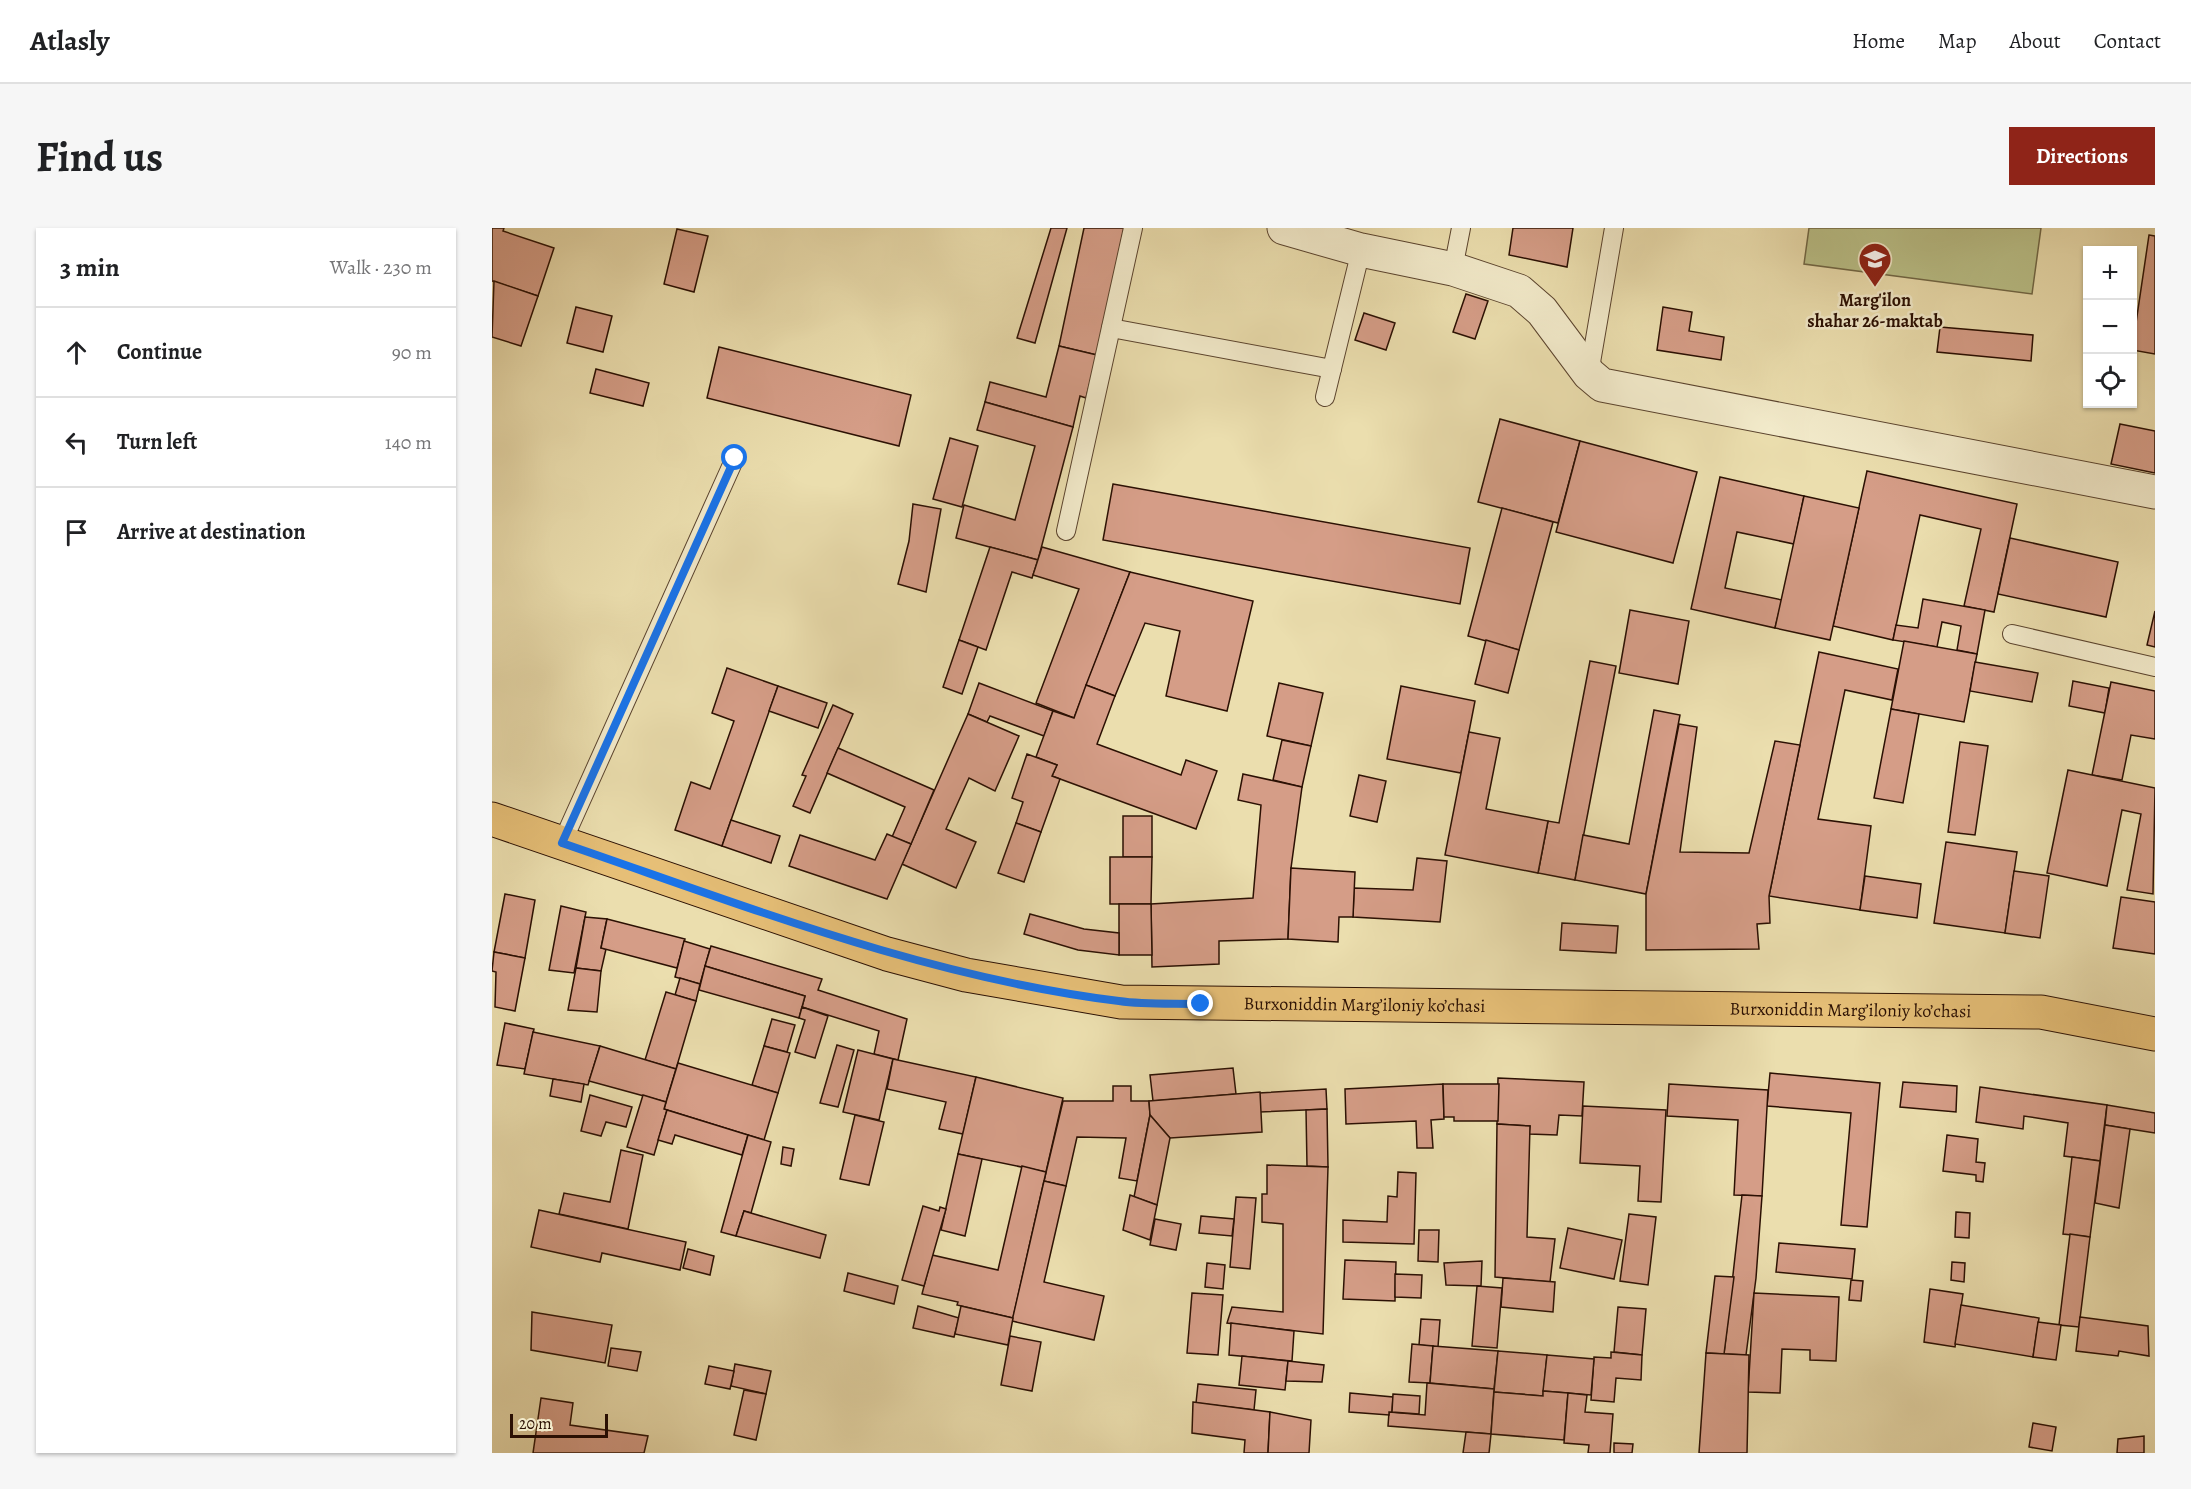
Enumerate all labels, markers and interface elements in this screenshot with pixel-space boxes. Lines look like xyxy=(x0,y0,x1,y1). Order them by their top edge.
text: Atlasly xyxy=(30,22,109,60)
text: Home xyxy=(1852,27,1905,55)
text: Map xyxy=(1938,27,1976,55)
text: About xyxy=(2009,27,2061,55)
text: Contact xyxy=(2094,27,2161,55)
button: Directions xyxy=(2009,127,2155,185)
text: Find us xyxy=(36,128,163,185)
school or university icon: Marg'ilon shahar 26-maktab xyxy=(1857,241,1893,288)
map controls xyxy=(2083,246,2137,408)
button: + xyxy=(2083,246,2137,300)
text: 3 min xyxy=(60,250,120,285)
text: Walk · 230 m xyxy=(330,254,432,281)
place label: Marg'ilon shahar 26-maktab xyxy=(1807,288,1943,333)
button: − xyxy=(2083,300,2137,354)
icon: ahead xyxy=(60,336,93,369)
text: Continue xyxy=(117,337,202,367)
text: 90 m xyxy=(392,339,432,366)
button: locate xyxy=(2083,354,2137,408)
icon: left xyxy=(60,426,93,459)
text: Turn left xyxy=(117,427,197,457)
text: 140 m xyxy=(385,429,432,456)
route start xyxy=(721,444,747,470)
icon: arrive xyxy=(60,516,93,549)
text: Arrive at destination xyxy=(117,517,306,547)
route end xyxy=(1187,990,1213,1016)
street label: Burxoniddin Marg’iloniy ko’chasi xyxy=(1243,991,1485,1018)
street label: Burxoniddin Marg’iloniy ko’chasi xyxy=(1729,997,1971,1023)
scale bar xyxy=(510,1411,608,1438)
text: 20 m xyxy=(519,1413,552,1435)

